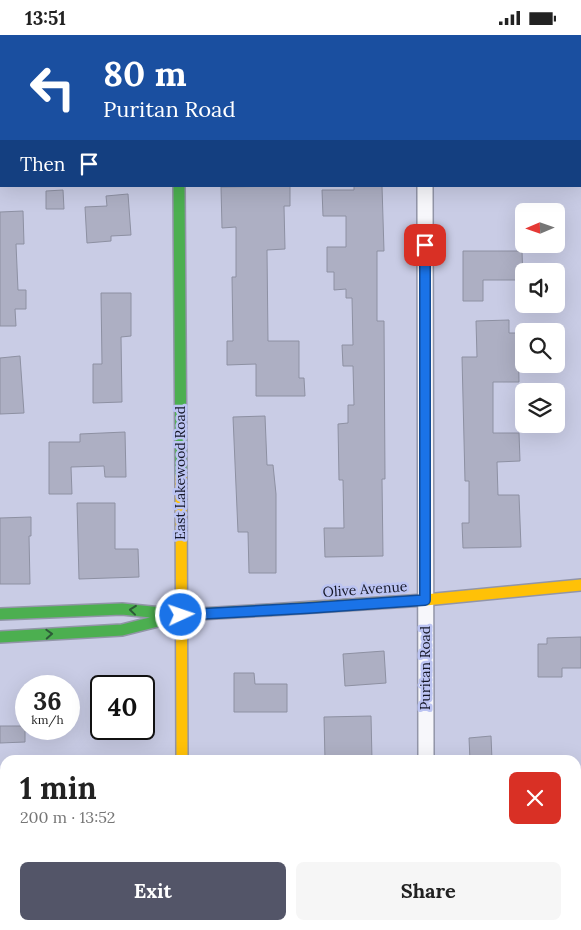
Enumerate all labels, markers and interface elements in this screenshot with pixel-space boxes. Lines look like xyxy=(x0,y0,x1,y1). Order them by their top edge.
text: 13:51 xyxy=(25,6,66,30)
text: 80 m xyxy=(103,51,187,96)
icon: left xyxy=(20,55,85,120)
text: Puritan Road xyxy=(103,95,236,123)
icon: arrive xyxy=(75,150,103,178)
text: Then xyxy=(20,152,65,176)
north arrow xyxy=(515,203,565,253)
map controls xyxy=(515,203,565,433)
pin xyxy=(404,224,446,266)
icon: arrive xyxy=(411,231,439,259)
button: sound xyxy=(515,263,565,313)
button: search xyxy=(515,323,565,373)
button: layers xyxy=(515,383,565,433)
street label: East Lakewood Road xyxy=(171,406,189,540)
street label: Olive Avenue xyxy=(322,577,408,601)
position arrow xyxy=(154,588,206,640)
one-way arrow xyxy=(128,605,136,616)
street label: Puritan Road xyxy=(416,626,434,710)
one-way arrow xyxy=(45,629,53,640)
speed limit sign: 40 xyxy=(90,675,155,740)
text: 36 xyxy=(33,685,62,717)
text: km/h xyxy=(31,712,64,727)
text: 1 min xyxy=(20,769,97,807)
button: close xyxy=(509,772,561,824)
text: 200 m · 13:52 xyxy=(20,807,115,827)
button: Exit xyxy=(20,862,286,920)
button: Share xyxy=(296,862,561,920)

